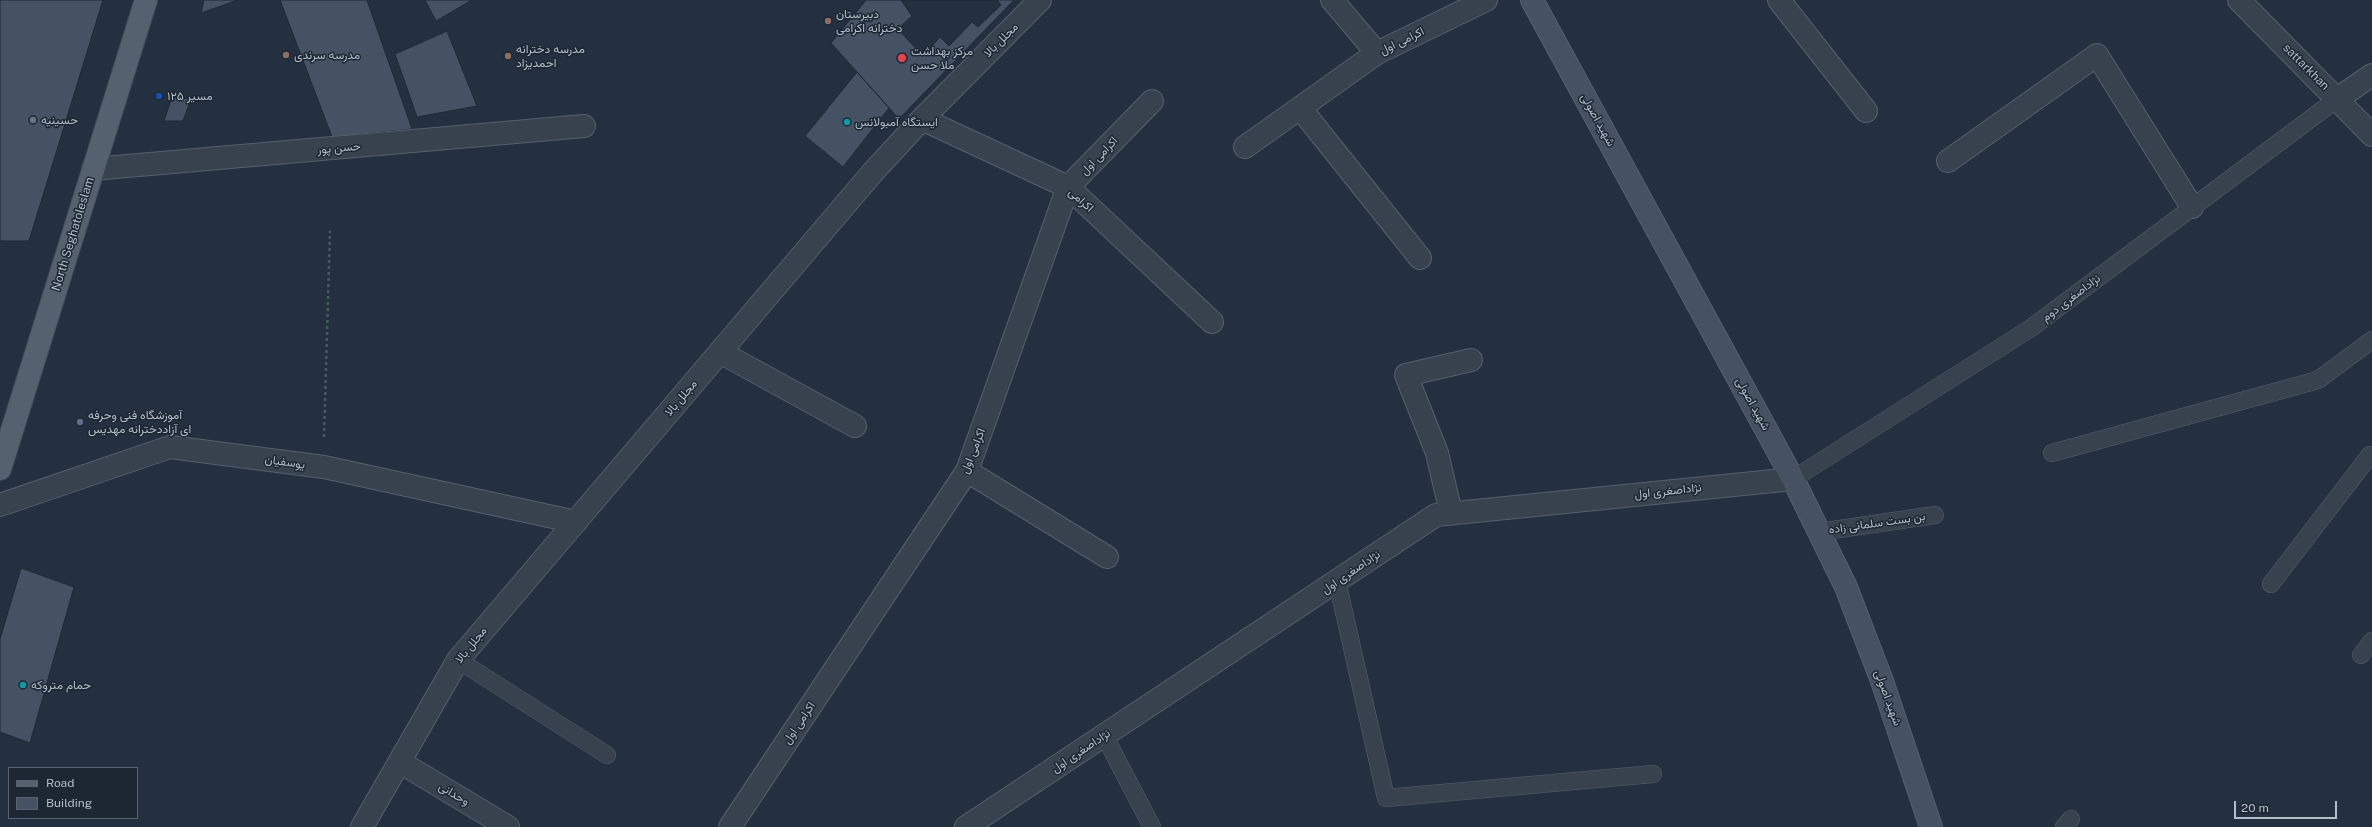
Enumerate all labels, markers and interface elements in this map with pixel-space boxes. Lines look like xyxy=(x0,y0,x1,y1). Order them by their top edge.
place label: دبیرستان دخترانه اکرامی xyxy=(836,7,902,35)
marker: دبیرستان دخترانه اکرامی xyxy=(823,16,833,26)
street label: مجلل بالا xyxy=(981,20,1021,60)
street label: اکرامی اول xyxy=(1377,24,1427,58)
street label: sattarkhan xyxy=(2280,41,2332,93)
place label: مدرسه دخترانه احمدیزاد xyxy=(516,42,585,70)
place label: مرکز بهداشت ملا حسن xyxy=(911,44,973,72)
place label: مدرسه سرندی xyxy=(294,48,360,62)
marker: مدرسه سرندی xyxy=(281,50,291,60)
marker: مدرسه دخترانه احمدیزاد xyxy=(503,51,513,61)
marker: مرکز بهداشت ملا حسن xyxy=(896,52,908,64)
place label: مسیر ۱۲۵ xyxy=(167,89,213,103)
marker: مسیر ۱۲۵ xyxy=(154,91,164,101)
street label: شهید اصولی xyxy=(1578,91,1618,149)
place label: حسینیه xyxy=(41,113,78,127)
marker: حسینیه xyxy=(28,115,38,125)
place label: ایستگاه آمبولانس xyxy=(855,115,938,129)
marker: ایستگاه آمبولانس xyxy=(842,117,852,127)
street label: اکرامی اول xyxy=(1077,134,1121,178)
street label: حسن پور xyxy=(317,139,361,157)
street label: North Seghatoleslam xyxy=(49,175,97,293)
street label: اکرامی xyxy=(1065,185,1097,215)
street label: نژاداصغری دوم xyxy=(2039,271,2103,325)
street label: شهید اصولی xyxy=(1733,375,1773,433)
street label: مجلل بالا xyxy=(662,377,700,419)
place label: آموزشگاه فنی وحرفه ای آزاددخترانه مهدیس xyxy=(88,408,191,436)
marker: آموزشگاه فنی وحرفه ای آزاددخترانه مهدیس xyxy=(75,417,85,427)
street label: اکرامی اول xyxy=(957,426,989,476)
street label: یوسفیان xyxy=(264,452,306,472)
street label: نژاداصغری اول xyxy=(1634,480,1702,502)
street label: بن بست سلمانی زاده xyxy=(1828,509,1926,537)
street label: نژاداصغری اول xyxy=(1319,547,1383,597)
street label: مجلل بالا xyxy=(452,624,490,666)
street label: شهید اصولی xyxy=(1871,668,1905,728)
place label: حمام متروکه xyxy=(31,678,91,692)
marker: حمام متروکه xyxy=(18,680,28,690)
street label: اکرامی اول xyxy=(780,699,818,747)
street label: نژاداصغری اول xyxy=(1049,726,1113,776)
legend xyxy=(8,767,138,819)
text: Road xyxy=(46,776,74,790)
street label: وحدانی xyxy=(436,779,472,809)
scale bar xyxy=(2236,793,2339,819)
text: Building xyxy=(46,796,92,810)
text: 20 m xyxy=(2241,801,2269,815)

